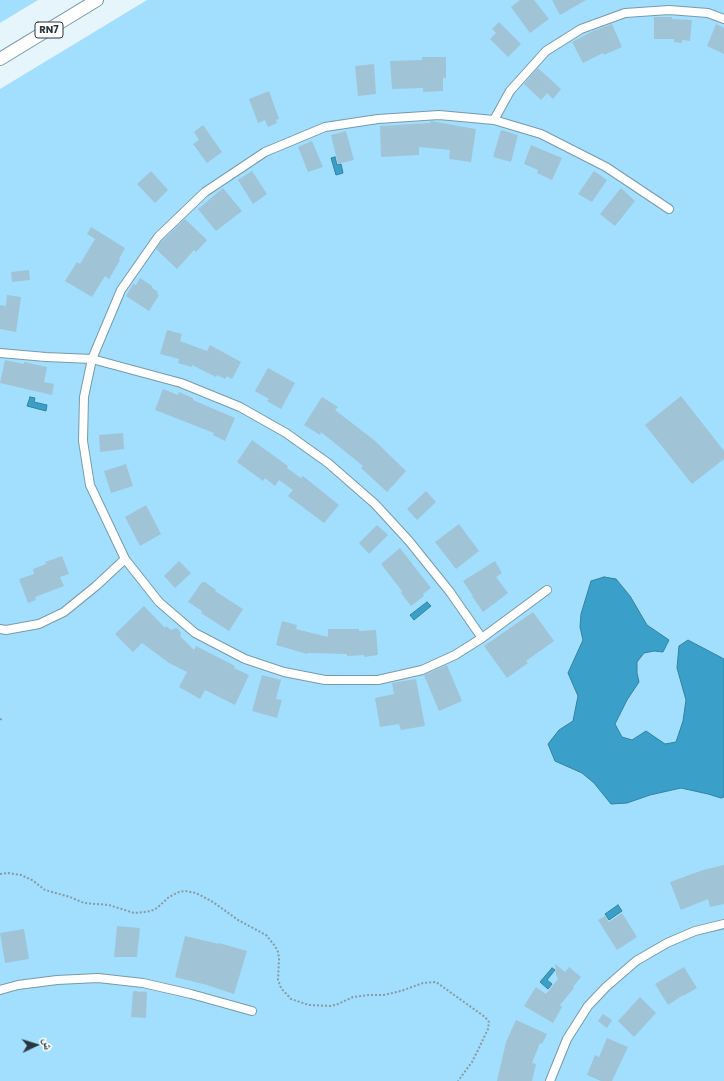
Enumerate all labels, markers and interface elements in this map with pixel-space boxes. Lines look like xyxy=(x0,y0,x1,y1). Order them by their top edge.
road number: RN7 xyxy=(35,22,63,38)
north arrow xyxy=(16,1025,56,1065)
text: ش xyxy=(40,1038,56,1051)

